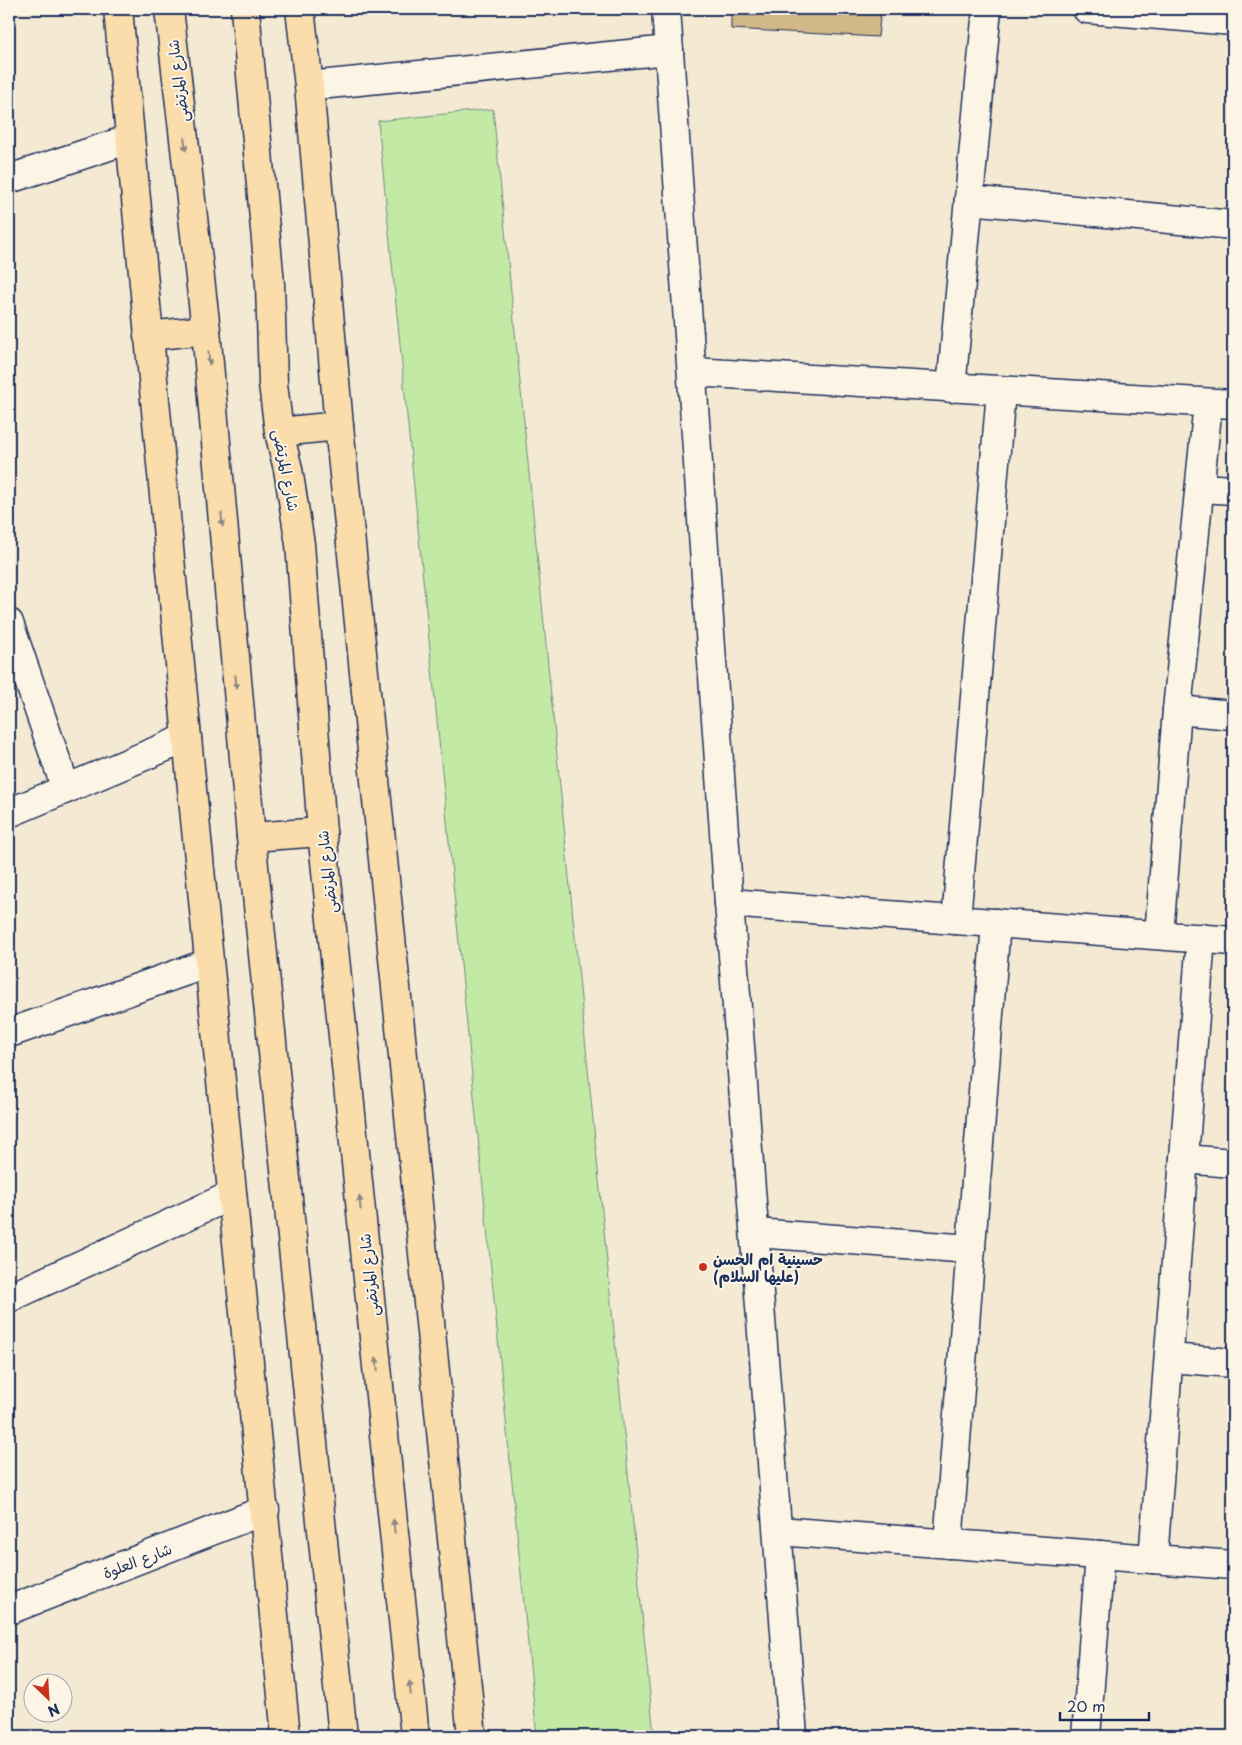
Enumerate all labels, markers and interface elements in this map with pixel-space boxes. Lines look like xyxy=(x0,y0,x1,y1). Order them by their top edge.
street label: شارع المرتضى xyxy=(161,38,193,124)
one-way arrow xyxy=(181,136,189,152)
one-way arrow xyxy=(205,350,213,366)
street label: شارع المرتضى xyxy=(268,427,306,513)
one-way arrow xyxy=(218,512,226,528)
one-way arrow xyxy=(233,674,241,690)
street label: شارع المرتضى xyxy=(310,829,342,915)
one-way arrow xyxy=(356,1195,364,1211)
street label: شارع المرتضى xyxy=(352,1232,384,1318)
place label: حسينية ام الحسن (عليها السلام) xyxy=(713,1247,823,1288)
marker: حسينية ام الحسن (عليها السلام) xyxy=(697,1261,709,1273)
one-way arrow xyxy=(373,1356,381,1372)
one-way arrow xyxy=(389,1518,397,1534)
street label: شارع العلوة xyxy=(99,1536,175,1584)
north arrow xyxy=(22,1672,72,1722)
one-way arrow xyxy=(406,1679,414,1695)
scale bar xyxy=(1060,1690,1148,1722)
text: 20 m xyxy=(1067,1694,1106,1717)
text: N xyxy=(44,1698,63,1722)

